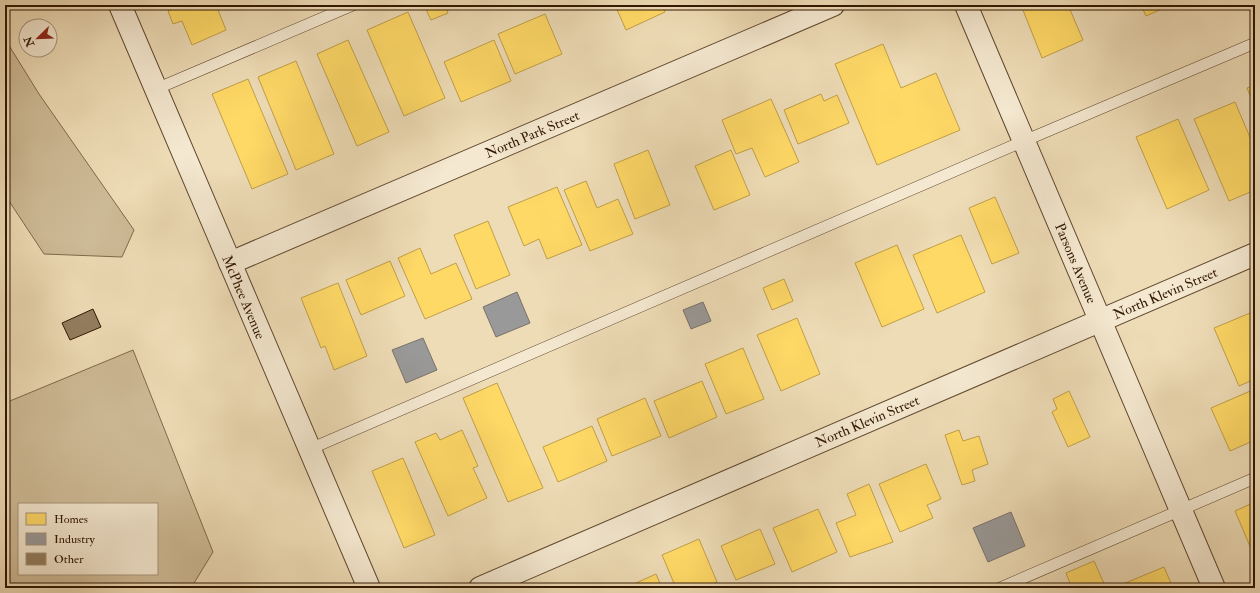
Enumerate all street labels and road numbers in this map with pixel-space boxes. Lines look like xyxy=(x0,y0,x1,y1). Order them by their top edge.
street label: North Park Street xyxy=(482,107,582,162)
street label: Parsons Avenue xyxy=(1051,220,1100,306)
street label: McPhee Avenue xyxy=(218,253,269,342)
street label: North Klevin Street xyxy=(1110,264,1220,323)
street label: North Klevin Street xyxy=(812,392,922,451)

